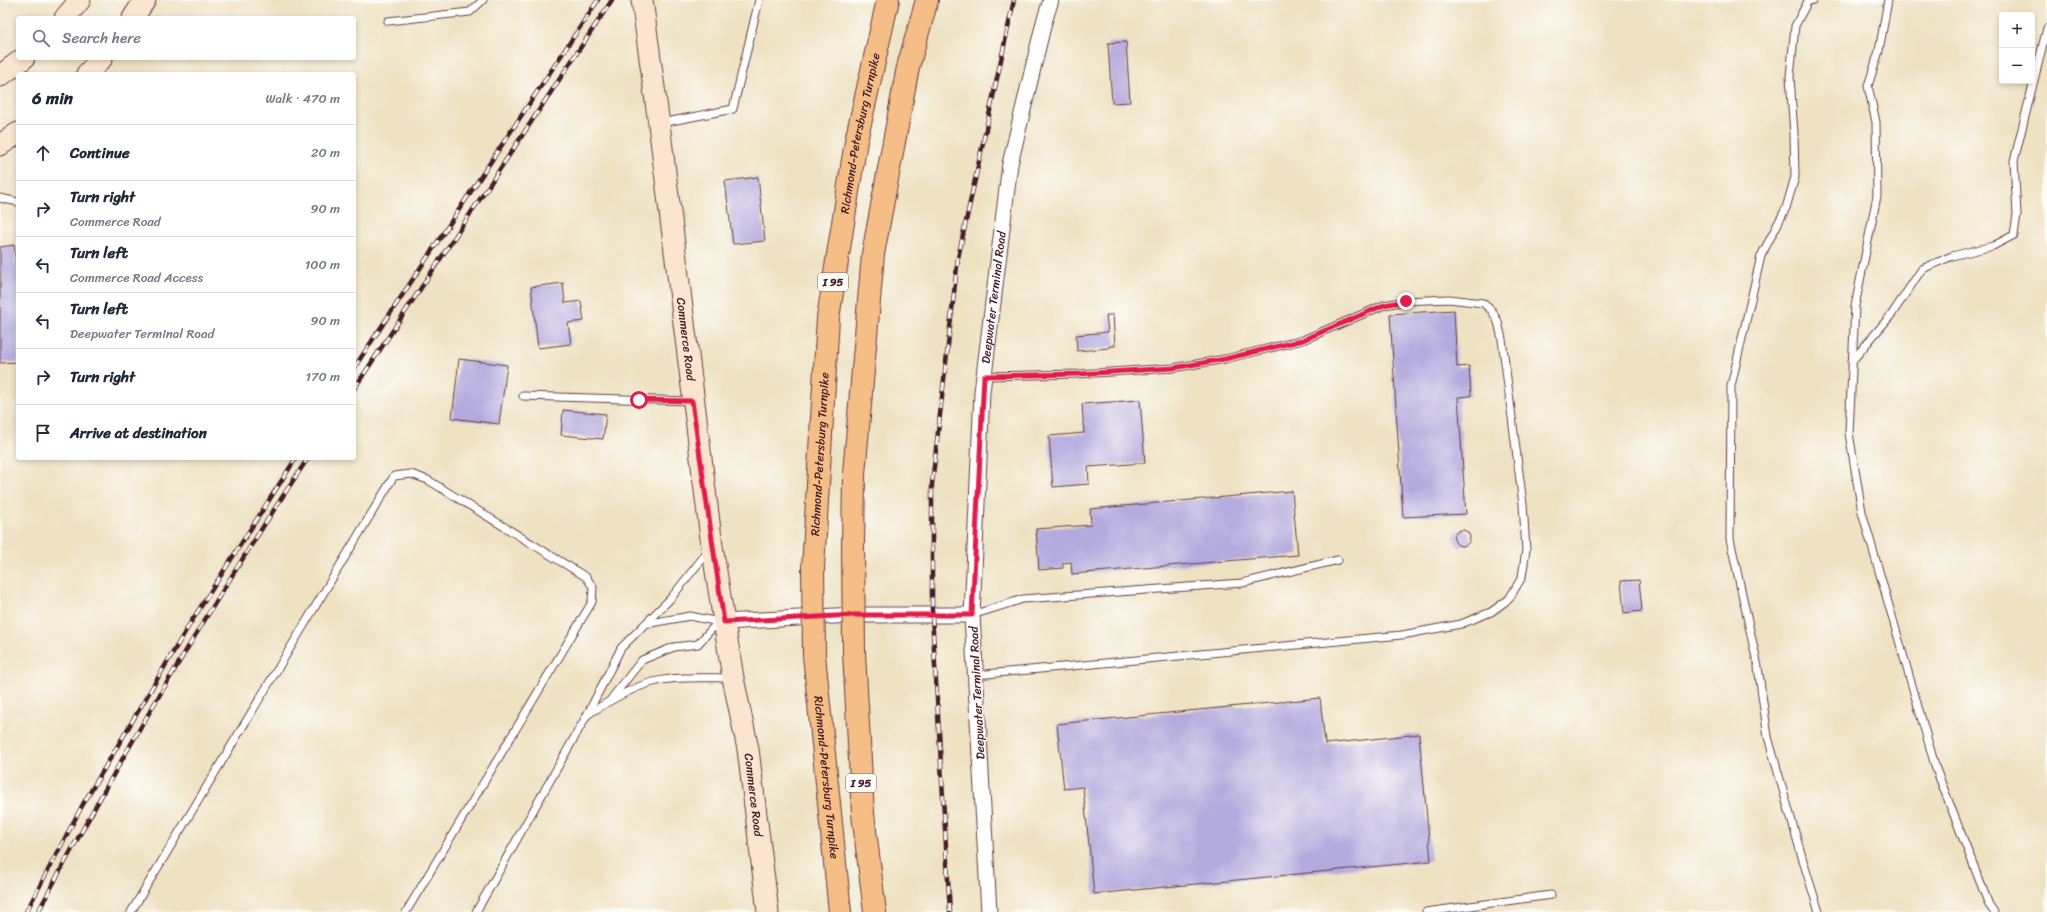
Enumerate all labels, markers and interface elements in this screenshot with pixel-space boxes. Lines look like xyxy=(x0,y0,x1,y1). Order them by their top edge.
map controls xyxy=(1999,12,2035,84)
button: + xyxy=(1999,12,2035,48)
search box xyxy=(16,16,356,60)
text: Search here xyxy=(62,25,141,51)
icon: search xyxy=(30,27,52,49)
button: − xyxy=(1999,48,2035,84)
street label: Richmond-Petersburg Turnpike xyxy=(834,51,887,215)
text: 6 min xyxy=(32,83,73,113)
text: Walk · 470 m xyxy=(265,87,340,110)
text: Continue xyxy=(70,140,130,166)
text: 20 m xyxy=(311,141,340,164)
icon: ahead xyxy=(32,142,54,164)
text: Turn right xyxy=(70,184,135,210)
text: 90 m xyxy=(310,197,340,220)
icon: right xyxy=(32,198,54,220)
text: Commerce Road xyxy=(70,210,161,233)
street label: Deepwater Terminal Road xyxy=(975,229,1013,365)
text: Turn left xyxy=(70,240,128,266)
text: 100 m xyxy=(305,253,340,276)
icon: left xyxy=(32,254,54,276)
text: Commerce Road Access xyxy=(70,266,203,289)
road number: I 95 xyxy=(818,273,848,291)
route end xyxy=(1397,292,1415,310)
text: Turn left xyxy=(70,296,128,322)
street label: Commerce Road xyxy=(670,296,702,383)
text: 90 m xyxy=(310,309,340,332)
icon: left xyxy=(32,310,54,332)
text: Deepwater Terminal Road xyxy=(70,322,214,345)
text: Turn right xyxy=(70,364,135,390)
text: 170 m xyxy=(305,365,340,388)
icon: right xyxy=(32,366,54,388)
street label: Richmond-Petersburg Turnpike xyxy=(804,372,836,537)
route start xyxy=(630,391,648,409)
text: Arrive at destination xyxy=(70,420,207,446)
icon: arrive xyxy=(32,422,54,444)
street label: Deepwater Terminal Road xyxy=(962,625,991,760)
street label: Richmond-Petersburg Turnpike xyxy=(807,695,846,860)
street label: Commerce Road xyxy=(738,752,770,839)
road number: I 95 xyxy=(846,774,876,792)

